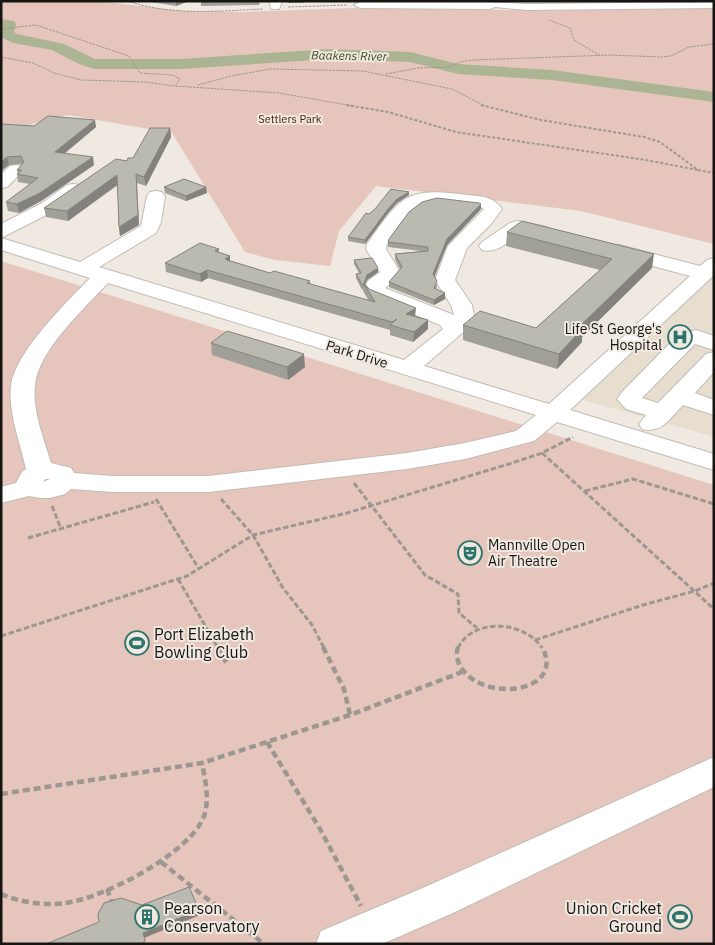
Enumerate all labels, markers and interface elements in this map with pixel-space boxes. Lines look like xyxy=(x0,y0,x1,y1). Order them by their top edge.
water label: Baakens River xyxy=(311,47,388,64)
park label: Settlers Park xyxy=(258,112,322,126)
place label: Life St George's Hospital xyxy=(565,320,662,354)
hospital icon: Life St George's Hospital xyxy=(667,324,693,350)
street label: Park Drive xyxy=(324,336,391,372)
place label: Mannville Open Air Theatre xyxy=(488,536,585,570)
theatre icon: Mannville Open Air Theatre xyxy=(457,540,483,566)
place label: Port Elizabeth Bowling Club xyxy=(154,624,254,662)
sports icon: Port Elizabeth Bowling Club xyxy=(124,630,150,656)
place label: Pearson Conservatory xyxy=(164,898,259,936)
place label: Union Cricket Ground xyxy=(566,898,662,936)
building icon: Pearson Conservatory xyxy=(134,904,160,930)
sports icon: Union Cricket Ground xyxy=(667,904,693,930)

